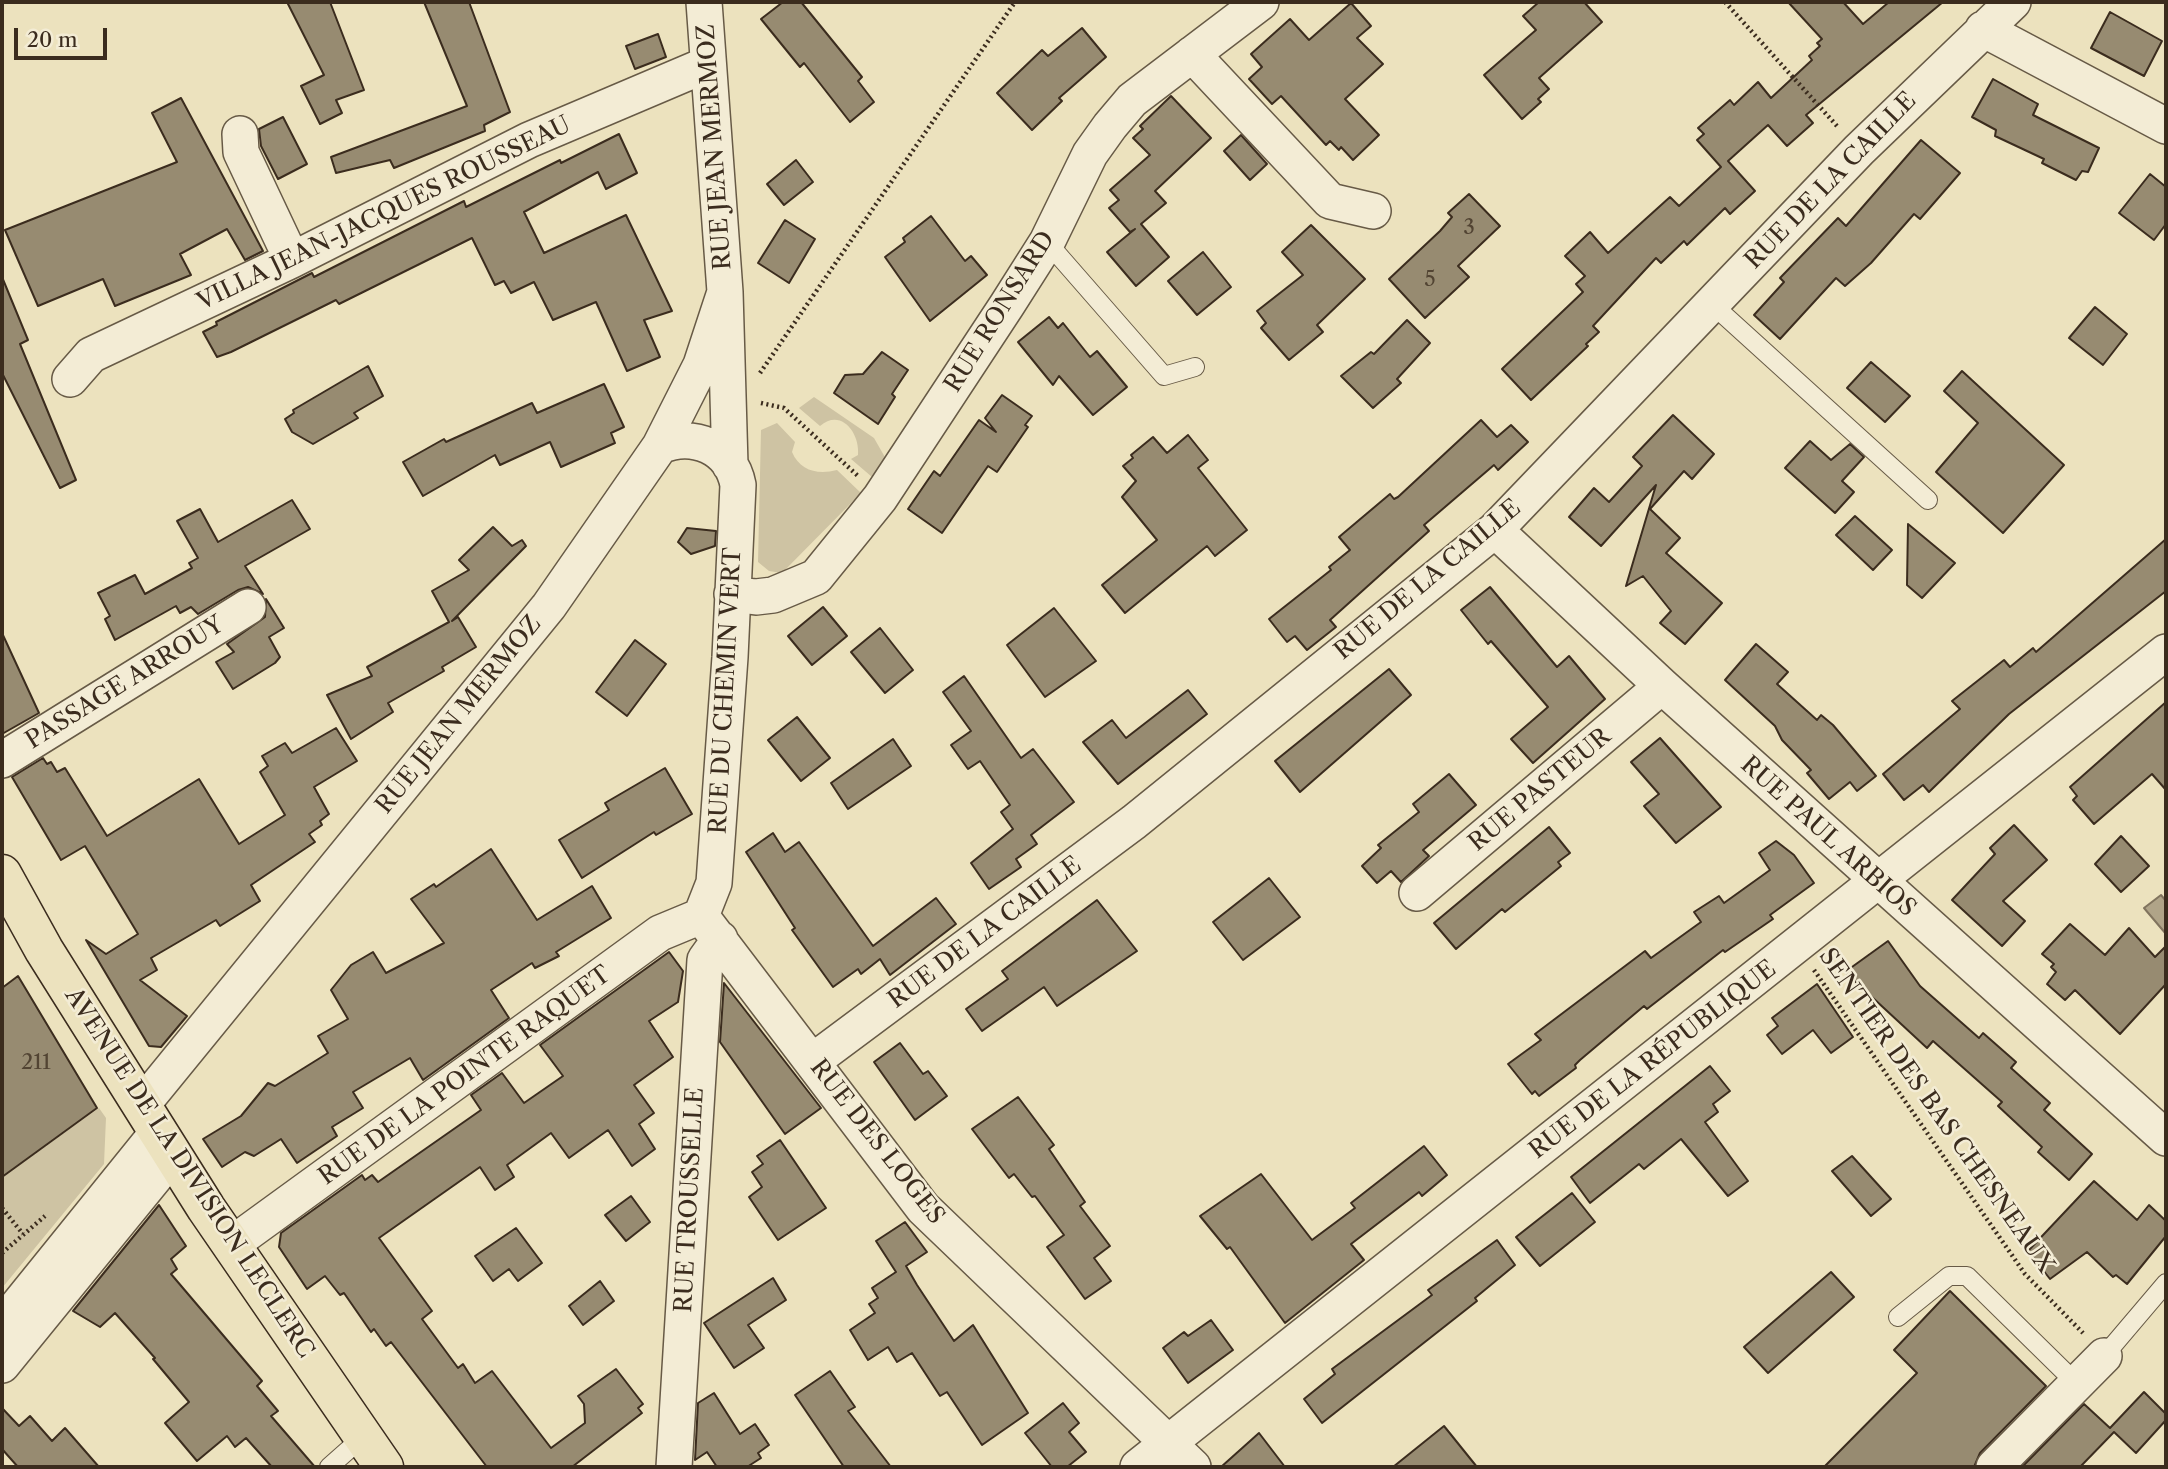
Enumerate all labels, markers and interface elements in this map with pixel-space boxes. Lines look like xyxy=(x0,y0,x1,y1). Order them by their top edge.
scale bar xyxy=(18,14,110,58)
street label: RUE JEAN MERMOZ xyxy=(692,23,738,271)
text: 20 m xyxy=(27,27,78,52)
street label: RUE DE LA CAILLE xyxy=(1739,87,1923,275)
street label: VILLA JEAN-JACQUES ROUSSEAU xyxy=(193,111,575,317)
house number: 3 xyxy=(1463,215,1475,241)
street label: RUE RONSARD xyxy=(939,226,1061,398)
house number: 5 xyxy=(1424,267,1436,293)
street label: RUE DE LA CAILLE xyxy=(1329,494,1527,666)
street label: RUE DU CHEMIN VERT xyxy=(704,547,748,835)
street label: PASSAGE ARROUY xyxy=(21,610,229,756)
street label: RUE JEAN MERMOZ xyxy=(370,610,548,820)
street label: RUE PASTEUR xyxy=(1463,722,1617,858)
street label: RUE PAUL ARBIOS xyxy=(1734,751,1922,923)
street label: RUE DE LA CAILLE xyxy=(883,851,1087,1015)
street label: SENTIER DES BAS CHESNEAUX xyxy=(1812,943,2060,1279)
street label: RUE DE LA RÉPUBLIQUE xyxy=(1524,955,1782,1165)
street label: RUE DE LA POINTE RAQUET xyxy=(314,960,616,1192)
street label: AVENUE DE LA DIVISION LECLERC xyxy=(58,983,320,1363)
house number: 211 xyxy=(21,1050,51,1076)
street label: RUE DES LOGES xyxy=(804,1054,950,1230)
street label: RUE TROUSSELLE xyxy=(670,1087,710,1313)

